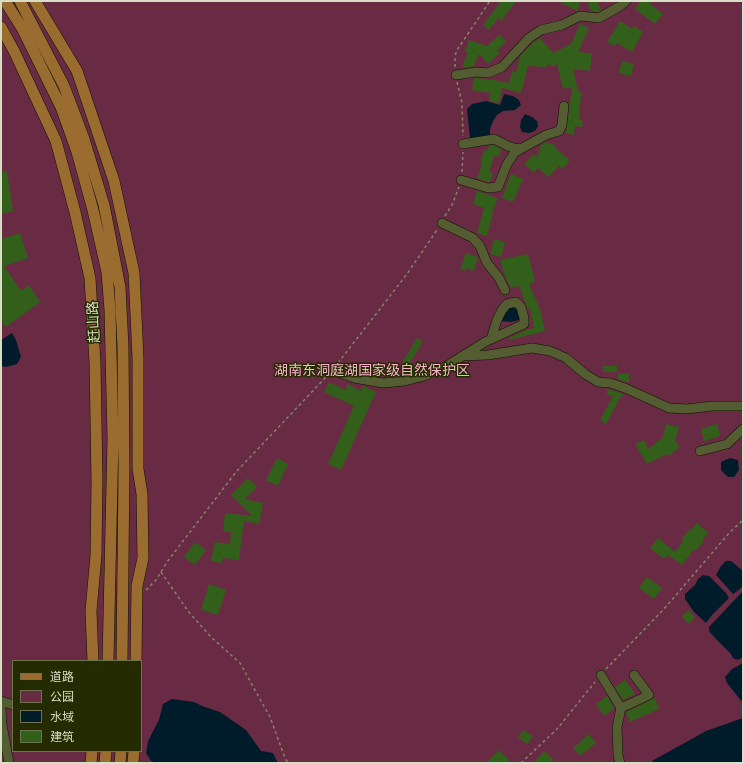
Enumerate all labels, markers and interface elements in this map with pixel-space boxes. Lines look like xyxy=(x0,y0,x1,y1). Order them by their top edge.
street label: 赶山路 xyxy=(86,301,104,343)
park label: 湖南东洞庭湖国家级自然保护区 xyxy=(274,364,470,380)
legend xyxy=(12,660,142,752)
text: 道路 xyxy=(50,669,74,686)
text: 公园 xyxy=(50,689,74,706)
text: 水域 xyxy=(50,709,74,726)
text: 建筑 xyxy=(50,729,74,746)

